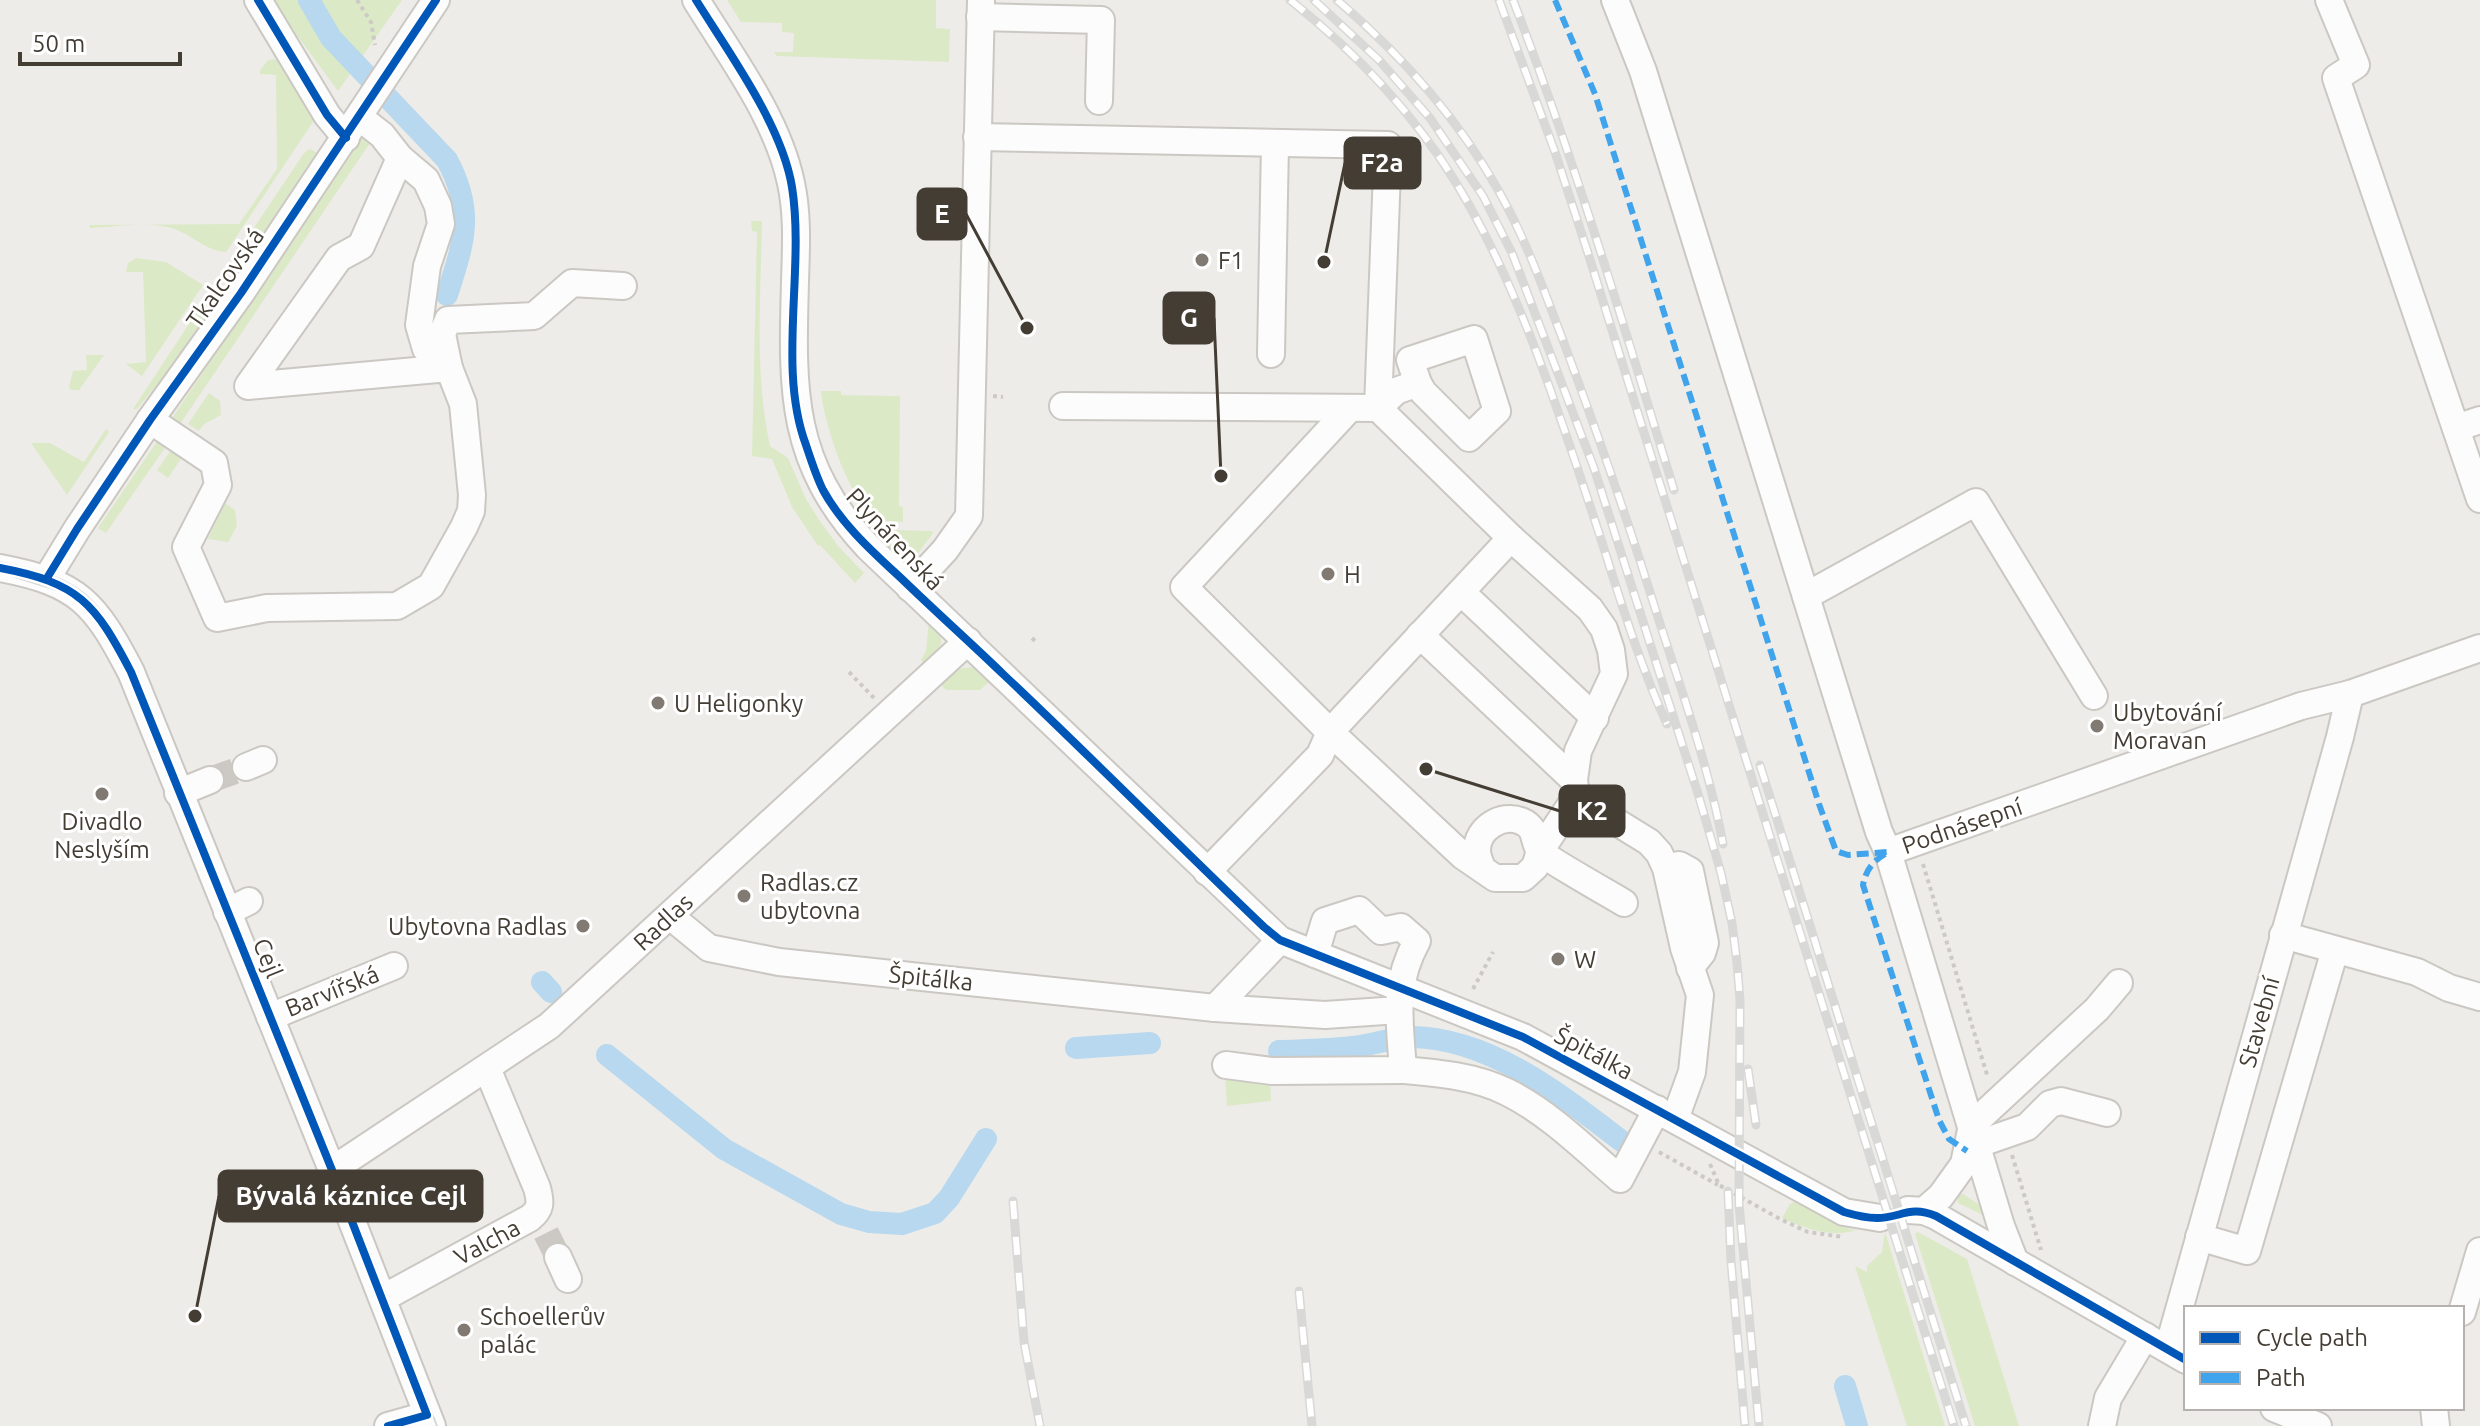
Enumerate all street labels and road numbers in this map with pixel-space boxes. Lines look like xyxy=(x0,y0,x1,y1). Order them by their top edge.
street label: Tkalcovská xyxy=(181,223,269,333)
street label: Plynárenská xyxy=(841,483,949,595)
street label: Podnásepní xyxy=(1898,792,2027,859)
street label: Radlas xyxy=(628,888,698,956)
street label: Cejl xyxy=(248,934,288,982)
street label: Špitálka xyxy=(887,959,975,996)
street label: Barvířská xyxy=(281,960,383,1022)
street label: Stavební xyxy=(2233,973,2285,1070)
street label: Špitálka xyxy=(1550,1020,1638,1085)
street label: Valcha xyxy=(449,1213,525,1271)

